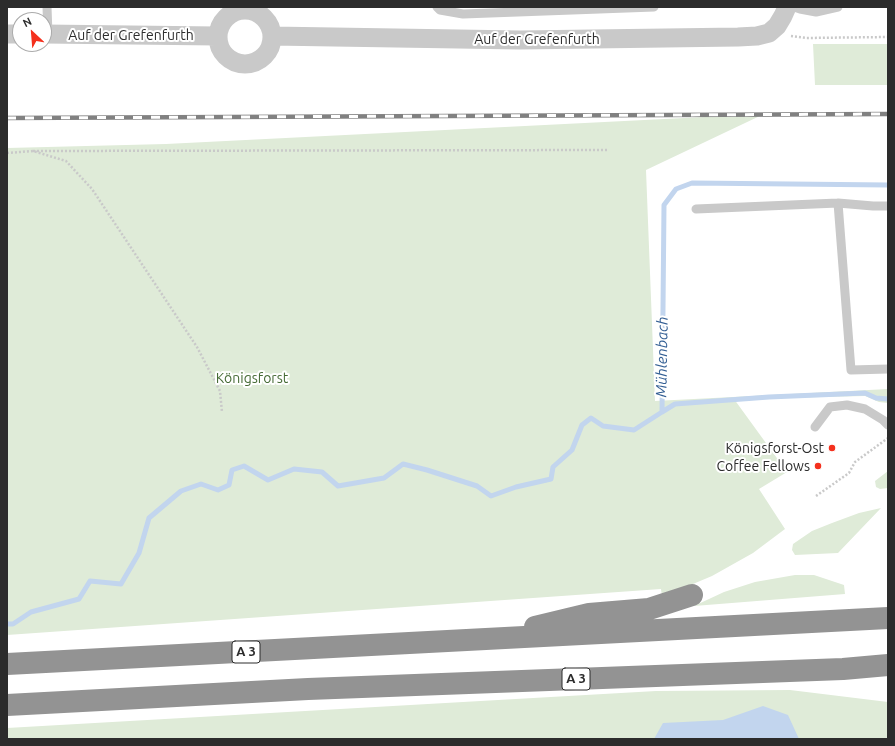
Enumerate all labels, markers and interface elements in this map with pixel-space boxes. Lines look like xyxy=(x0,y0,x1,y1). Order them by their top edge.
north arrow xyxy=(12,12,52,52)
text: N xyxy=(21,15,34,29)
street label: Auf der Grefenfurth xyxy=(68,27,194,43)
street label: Auf der Grefenfurth xyxy=(474,31,600,47)
water label: Mühlenbach xyxy=(652,316,672,398)
park label: Königsforst xyxy=(216,370,288,386)
place label: Königsforst-Ost xyxy=(725,440,824,456)
marker: Königsforst-Ost xyxy=(827,443,837,453)
place label: Coffee Fellows xyxy=(716,458,810,474)
marker: Coffee Fellows xyxy=(813,461,823,471)
road number: A 3 xyxy=(232,641,260,663)
road number: A 3 xyxy=(562,668,590,690)

